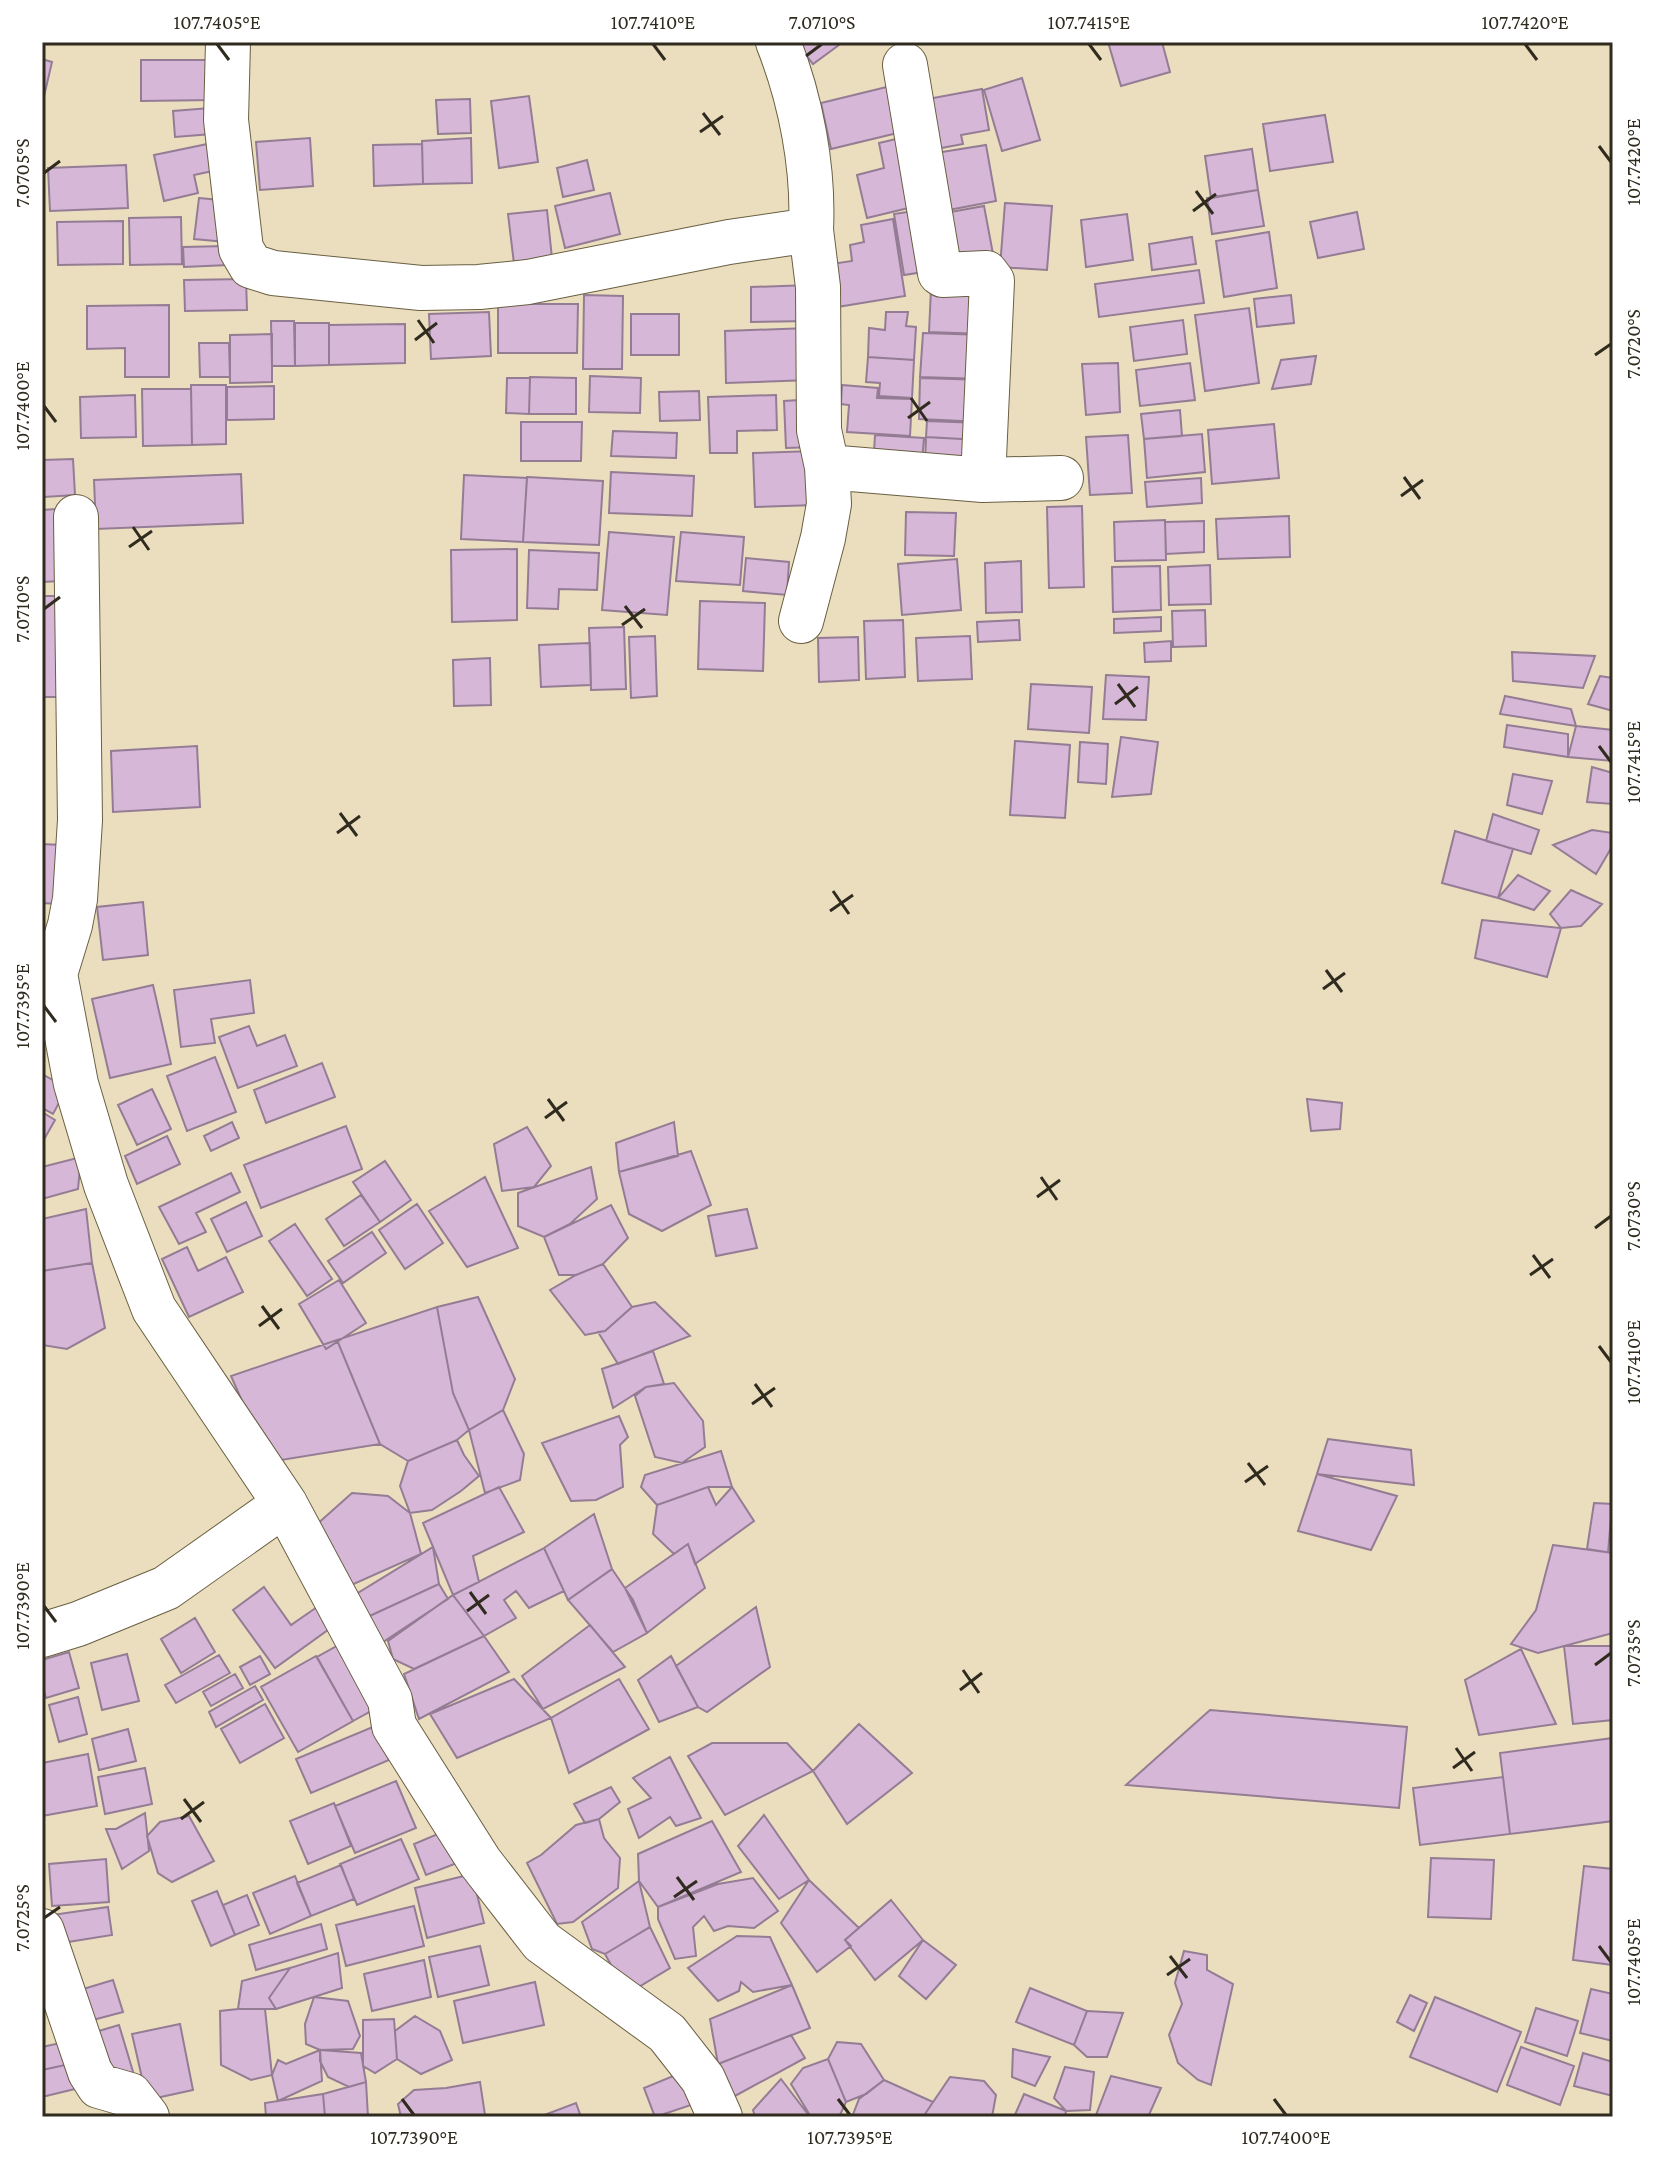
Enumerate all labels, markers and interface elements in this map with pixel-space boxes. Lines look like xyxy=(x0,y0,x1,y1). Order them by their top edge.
text: 107.7405°E xyxy=(173,11,261,33)
text: 107.7410°E xyxy=(611,11,695,33)
text: 7.0710°S xyxy=(789,11,855,33)
text: 107.7415°E xyxy=(1048,11,1130,33)
text: 107.7420°E xyxy=(1481,11,1569,33)
text: 107.7420°E xyxy=(1622,118,1644,206)
text: 7.0705°S xyxy=(11,138,33,208)
text: 7.0720°S xyxy=(1622,309,1644,379)
text: 107.7400°E xyxy=(11,361,33,451)
text: 7.0710°S xyxy=(11,576,33,642)
text: 107.7415°E xyxy=(1622,721,1644,803)
text: 107.7395°E xyxy=(11,963,33,1049)
text: 7.0730°S xyxy=(1622,1181,1644,1251)
text: 107.7410°E xyxy=(1622,1320,1644,1404)
text: 107.7390°E xyxy=(11,1562,33,1650)
text: 7.0735°S xyxy=(1622,1619,1644,1687)
text: 7.0725°S xyxy=(11,1884,33,1952)
text: 107.7405°E xyxy=(1622,1918,1644,2006)
text: 107.7390°E xyxy=(370,2126,458,2148)
text: 107.7395°E xyxy=(807,2126,893,2148)
text: 107.7400°E xyxy=(1241,2126,1331,2148)

